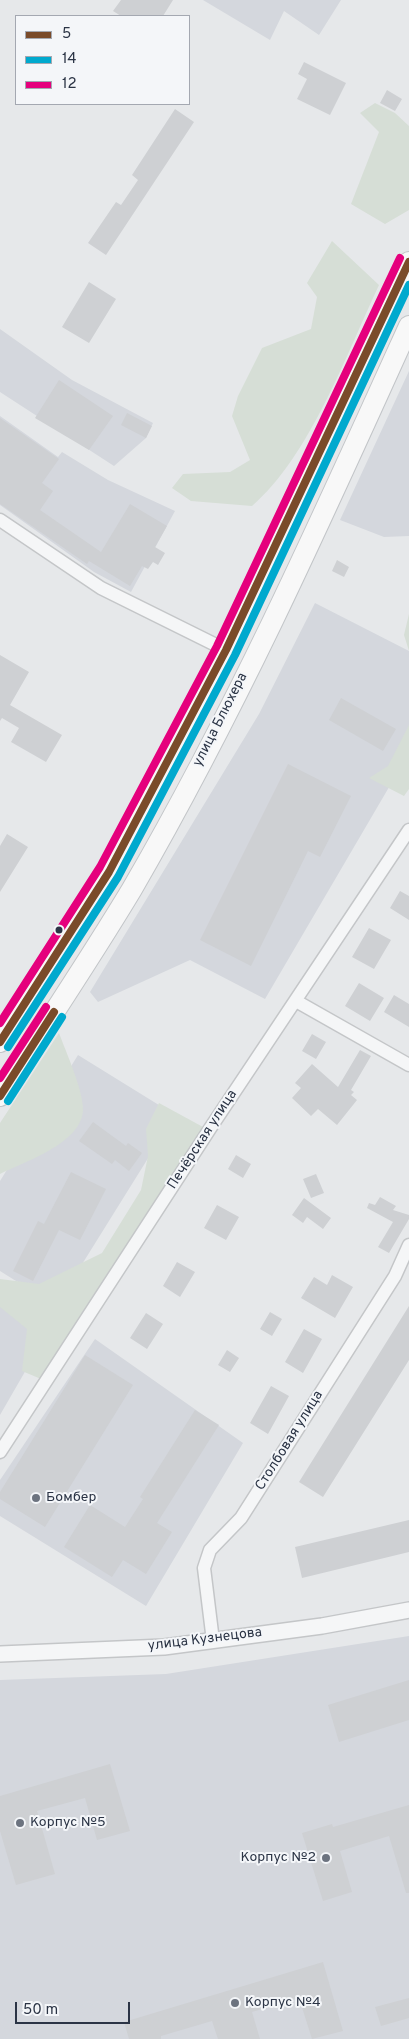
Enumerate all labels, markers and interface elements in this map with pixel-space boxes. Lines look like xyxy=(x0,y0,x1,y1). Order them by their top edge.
legend xyxy=(15,15,190,105)
text: 5 xyxy=(62,25,71,44)
text: 14 xyxy=(62,50,77,69)
text: 12 xyxy=(62,75,77,94)
street label: улица Блюхера xyxy=(190,670,252,770)
unlabelled marker xyxy=(54,925,64,935)
street label: Печёрская улица xyxy=(165,1087,241,1193)
street label: Столбовая улица xyxy=(253,1388,327,1494)
place label: Бомбер xyxy=(46,1490,96,1506)
marker: Бомбер xyxy=(30,1492,42,1504)
street label: улица Кузнецова xyxy=(147,1625,263,1655)
place label: Корпус №5 xyxy=(30,1815,106,1831)
marker: Корпус №5 xyxy=(14,1817,26,1829)
place label: Корпус №2 xyxy=(241,1850,316,1866)
marker: Корпус №2 xyxy=(320,1852,332,1864)
scale bar xyxy=(18,1992,132,2024)
place label: Корпус №4 xyxy=(245,1995,321,2011)
marker: Корпус №4 xyxy=(229,1997,241,2009)
text: 50 m xyxy=(23,2001,58,2020)

